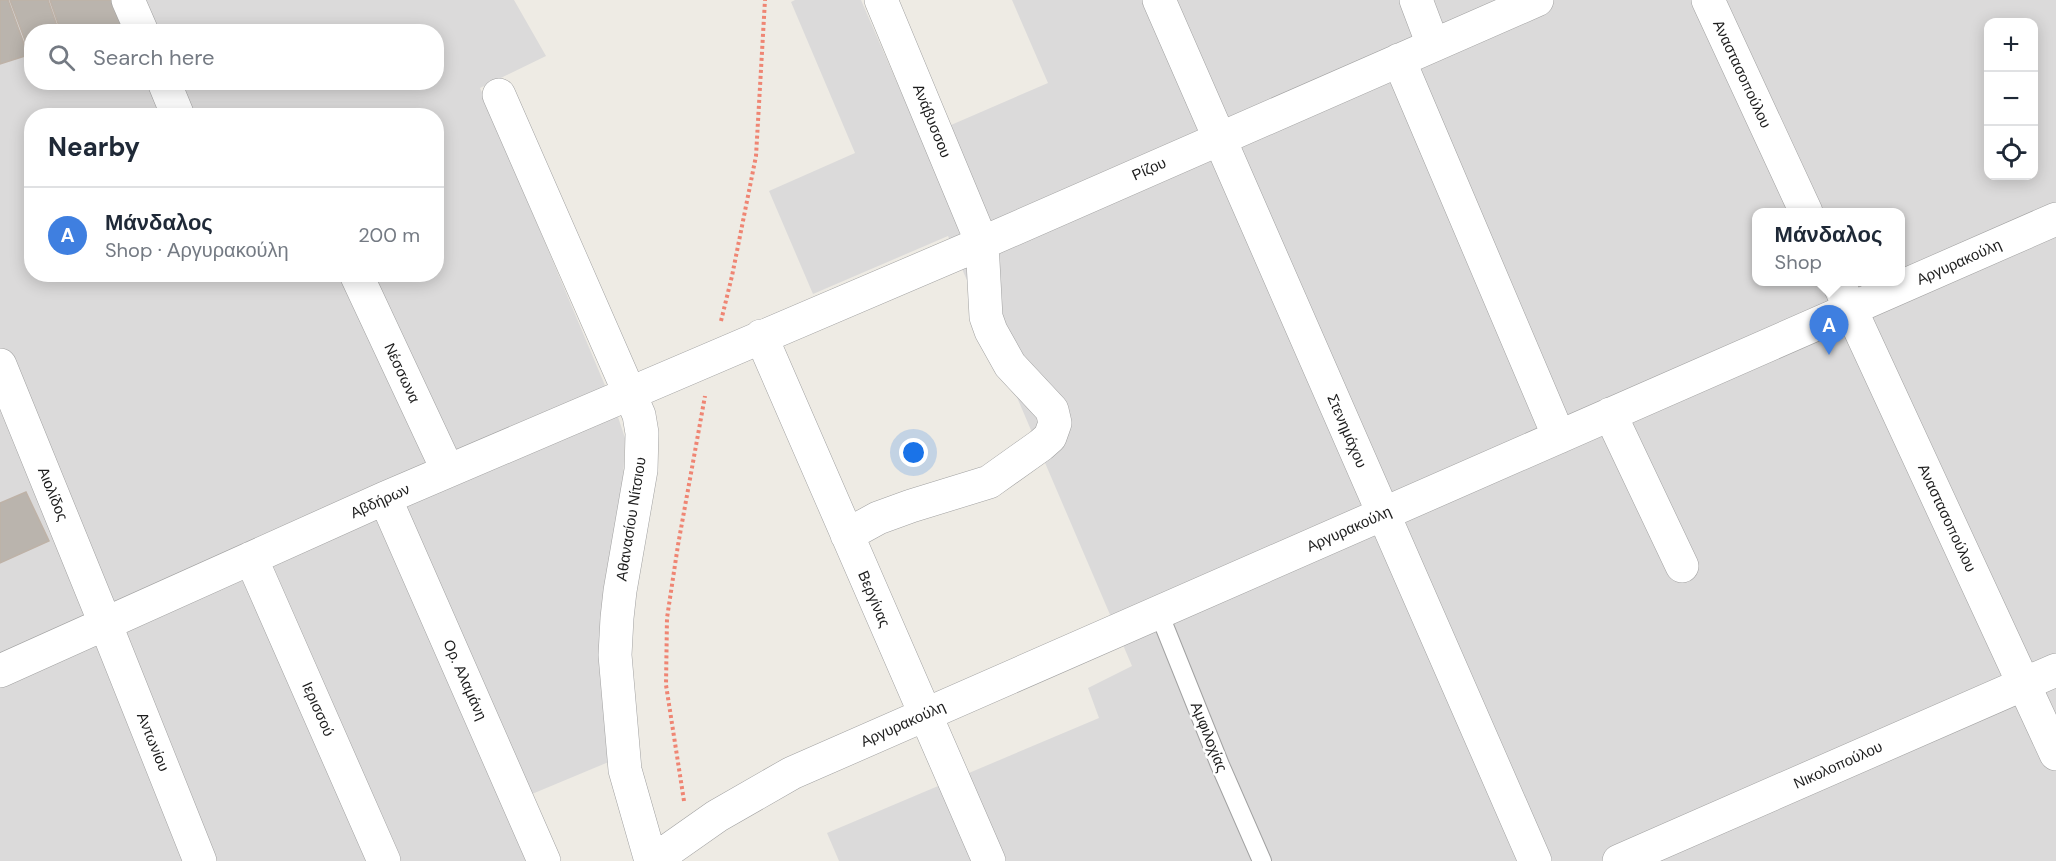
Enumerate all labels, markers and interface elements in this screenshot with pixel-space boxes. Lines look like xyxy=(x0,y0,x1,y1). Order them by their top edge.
street label: Αναστασοπούλου xyxy=(1708,17,1776,131)
map controls xyxy=(1984,18,2038,180)
button: + xyxy=(1984,18,2038,72)
search box xyxy=(24,24,444,90)
icon: search xyxy=(45,41,78,74)
text: Search here xyxy=(93,43,214,72)
button: − xyxy=(1984,72,2038,126)
street label: Ανάβυσσου xyxy=(908,81,956,161)
button: locate xyxy=(1984,126,2038,180)
text: Nearby xyxy=(48,130,140,164)
street label: Ρίζου xyxy=(1129,153,1169,185)
text: Μάνδαλος xyxy=(105,208,213,237)
popup xyxy=(1752,208,1905,286)
text: Μάνδαλος xyxy=(1775,220,1882,249)
text: A xyxy=(60,222,75,248)
text: 200 m xyxy=(358,222,420,248)
street label: Αργυρακούλη xyxy=(1913,234,2005,290)
text: Shop · Αργυρακούλη xyxy=(105,237,289,263)
text: Shop xyxy=(1775,249,1822,275)
pin: A xyxy=(1810,306,1848,355)
street label: Νέσσωνα xyxy=(379,340,425,406)
street label: Στενημάχου xyxy=(1322,391,1372,471)
your location xyxy=(899,438,928,467)
street label: Αθανασίου Νίτσιου xyxy=(611,456,651,582)
street label: Αναστασοπούλου xyxy=(1913,461,1981,575)
street label: Αιολίδος xyxy=(33,464,73,524)
street label: Αβδήρων xyxy=(347,479,413,523)
street label: Αργυρακούλη xyxy=(1303,501,1395,557)
street label: Βεργίνας xyxy=(853,568,895,630)
street label: Ορ. Αλαμάνη xyxy=(438,637,492,723)
street label: Ιερισσού xyxy=(297,679,339,739)
street label: Αργυρακούλη xyxy=(857,696,949,752)
street label: Αμφιλοχίας xyxy=(1186,699,1232,775)
street label: Αντωνίου xyxy=(132,709,174,775)
street label: Νικολοπούλου xyxy=(1790,737,1886,793)

